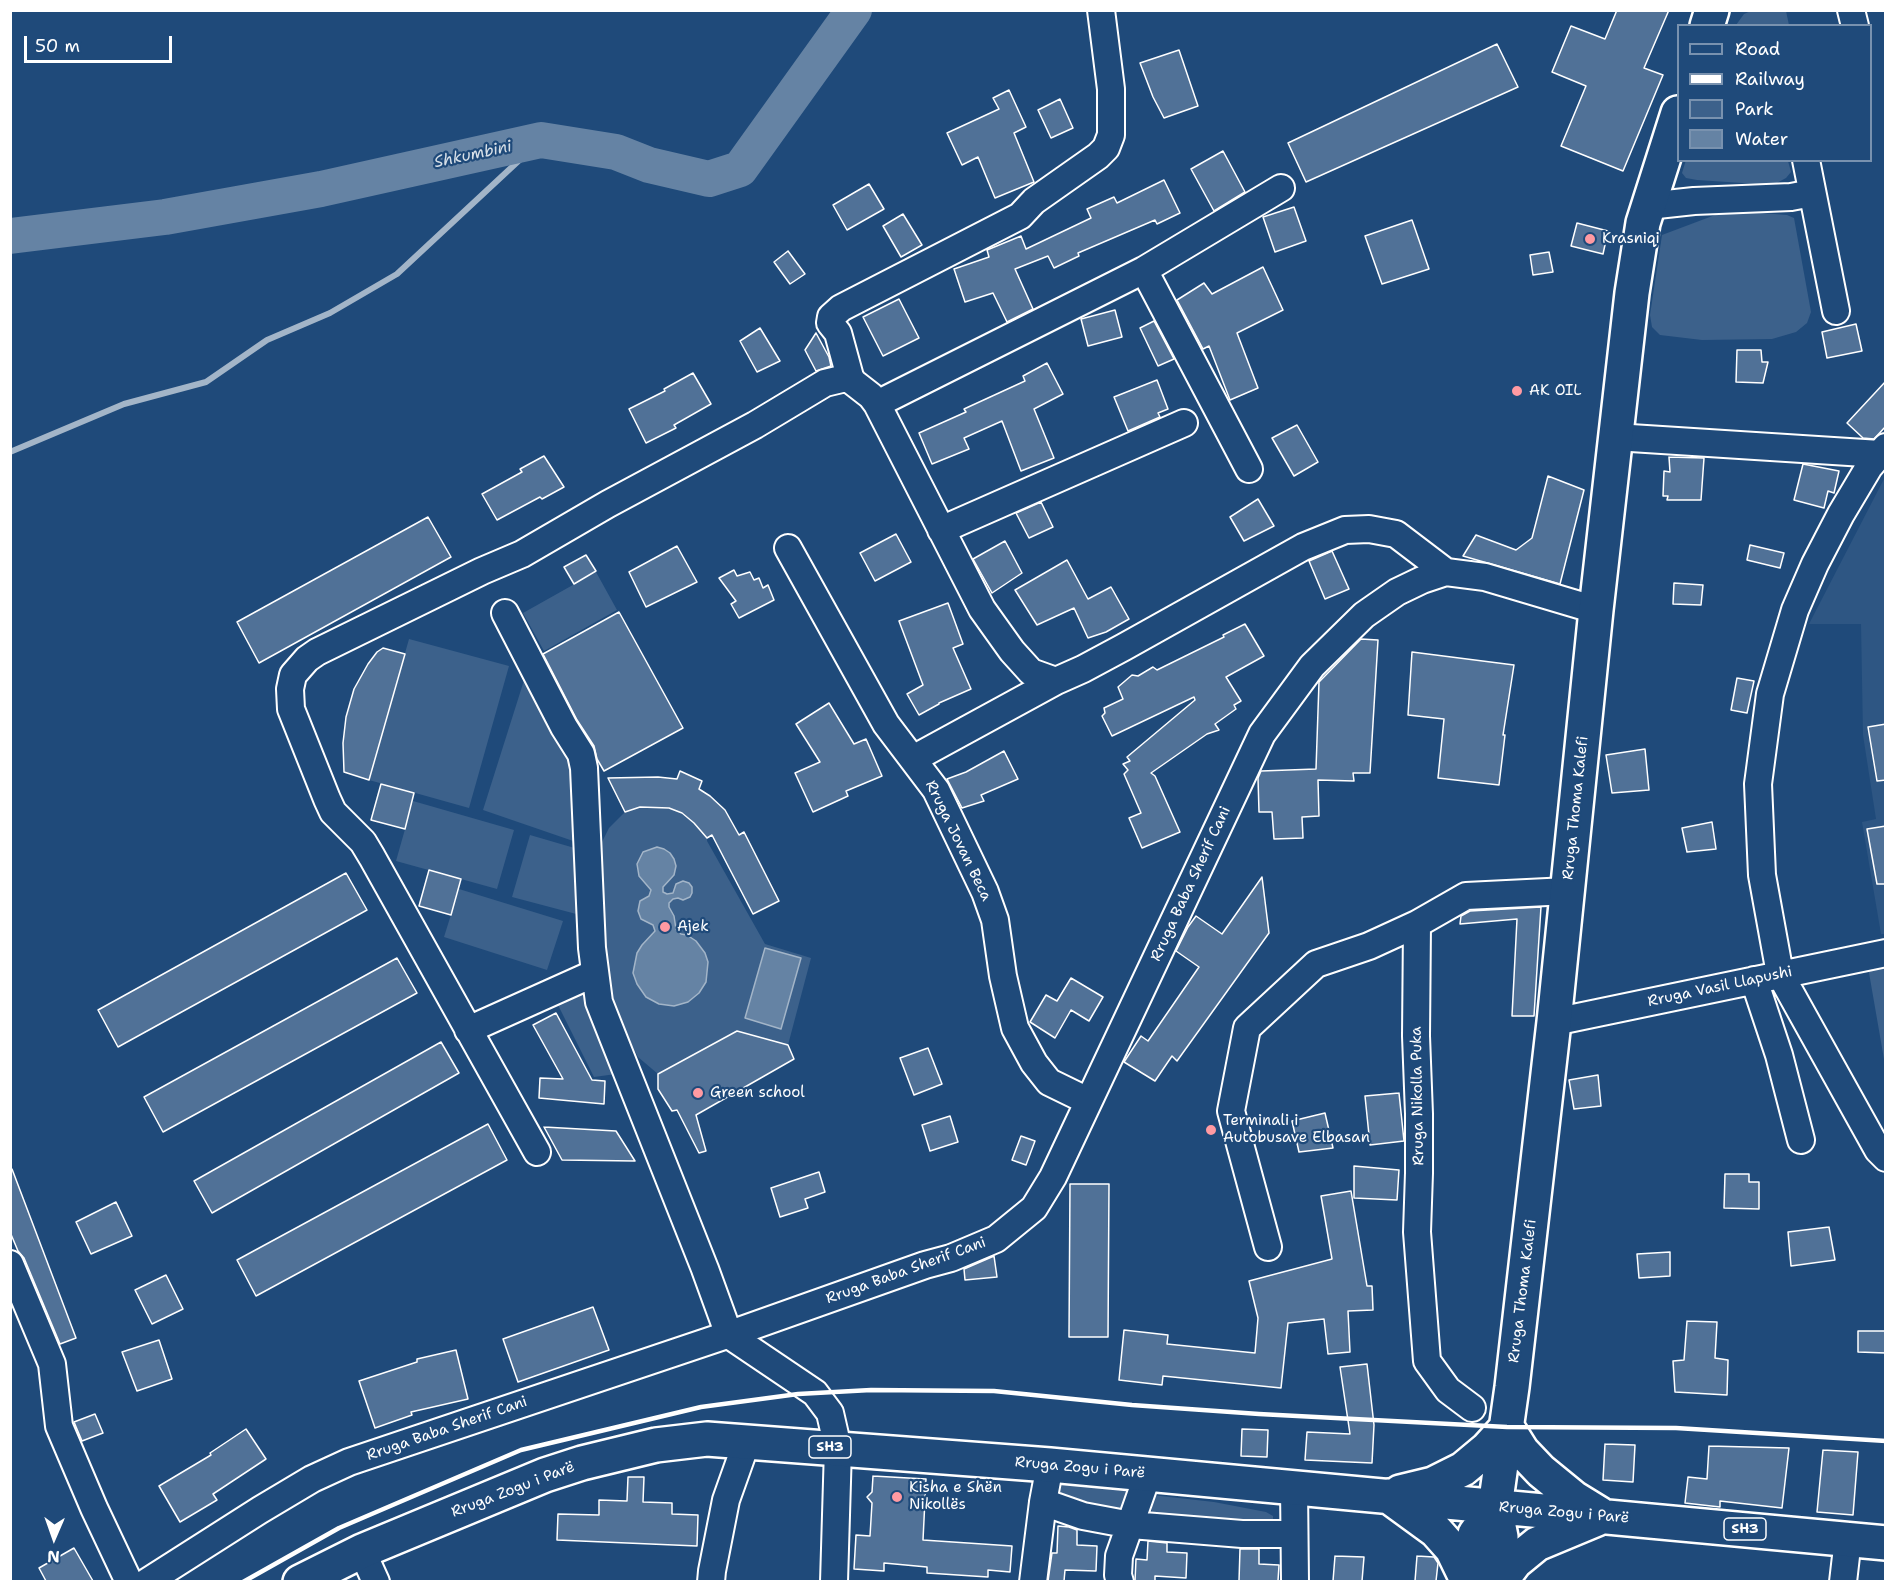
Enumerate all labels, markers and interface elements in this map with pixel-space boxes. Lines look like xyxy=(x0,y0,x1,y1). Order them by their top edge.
scale bar xyxy=(27,24,176,62)
legend xyxy=(1677,24,1872,162)
text: 50 m xyxy=(35,34,80,58)
text: Road xyxy=(1735,37,1780,61)
text: Railway xyxy=(1735,67,1805,91)
text: Park xyxy=(1735,97,1774,121)
text: Water xyxy=(1735,127,1788,151)
water label: Shkumbini xyxy=(432,137,514,173)
place label: Krasniqi xyxy=(1602,230,1660,248)
marker: Krasniqi xyxy=(1583,232,1597,246)
place label: AK OIL xyxy=(1529,382,1582,400)
marker: AK OIL xyxy=(1510,384,1524,398)
street label: Rruga Thoma Kalefi xyxy=(1559,735,1593,881)
street label: Rruga Jovan Beca xyxy=(921,778,995,904)
street label: Rruga Baba Sherif Cani xyxy=(1147,804,1235,964)
place label: Ajek xyxy=(677,918,709,936)
marker: Ajek xyxy=(658,920,672,934)
street label: Rruga Vasil Llapushi xyxy=(1646,963,1794,1011)
street label: Rruga Nikolla Puka xyxy=(1408,1026,1428,1166)
place label: Green school xyxy=(710,1084,805,1102)
marker: Green school xyxy=(691,1086,705,1100)
place label: Terminali i Autobusave Elbasan xyxy=(1223,1112,1370,1147)
marker: Terminali i Autobusave Elbasan xyxy=(1204,1123,1218,1137)
street label: Rruga Thoma Kalefi xyxy=(1505,1218,1541,1364)
street label: Rruga Baba Sherif Cani xyxy=(824,1234,988,1308)
street label: Rruga Baba Sherif Cani xyxy=(364,1393,530,1465)
road number: SH3 xyxy=(809,1436,851,1458)
street label: Rruga Zogu i Parë xyxy=(1014,1453,1146,1483)
street label: Rruga Zogu i Parë xyxy=(449,1458,577,1522)
place label: Kisha e Shën Nikollës xyxy=(909,1479,1002,1514)
marker: Kisha e Shën Nikollës xyxy=(890,1490,904,1504)
street label: Rruga Zogu i Parë xyxy=(1498,1498,1630,1528)
north arrow xyxy=(24,1508,84,1568)
road number: SH3 xyxy=(1724,1518,1766,1540)
text: N xyxy=(47,1546,60,1567)

